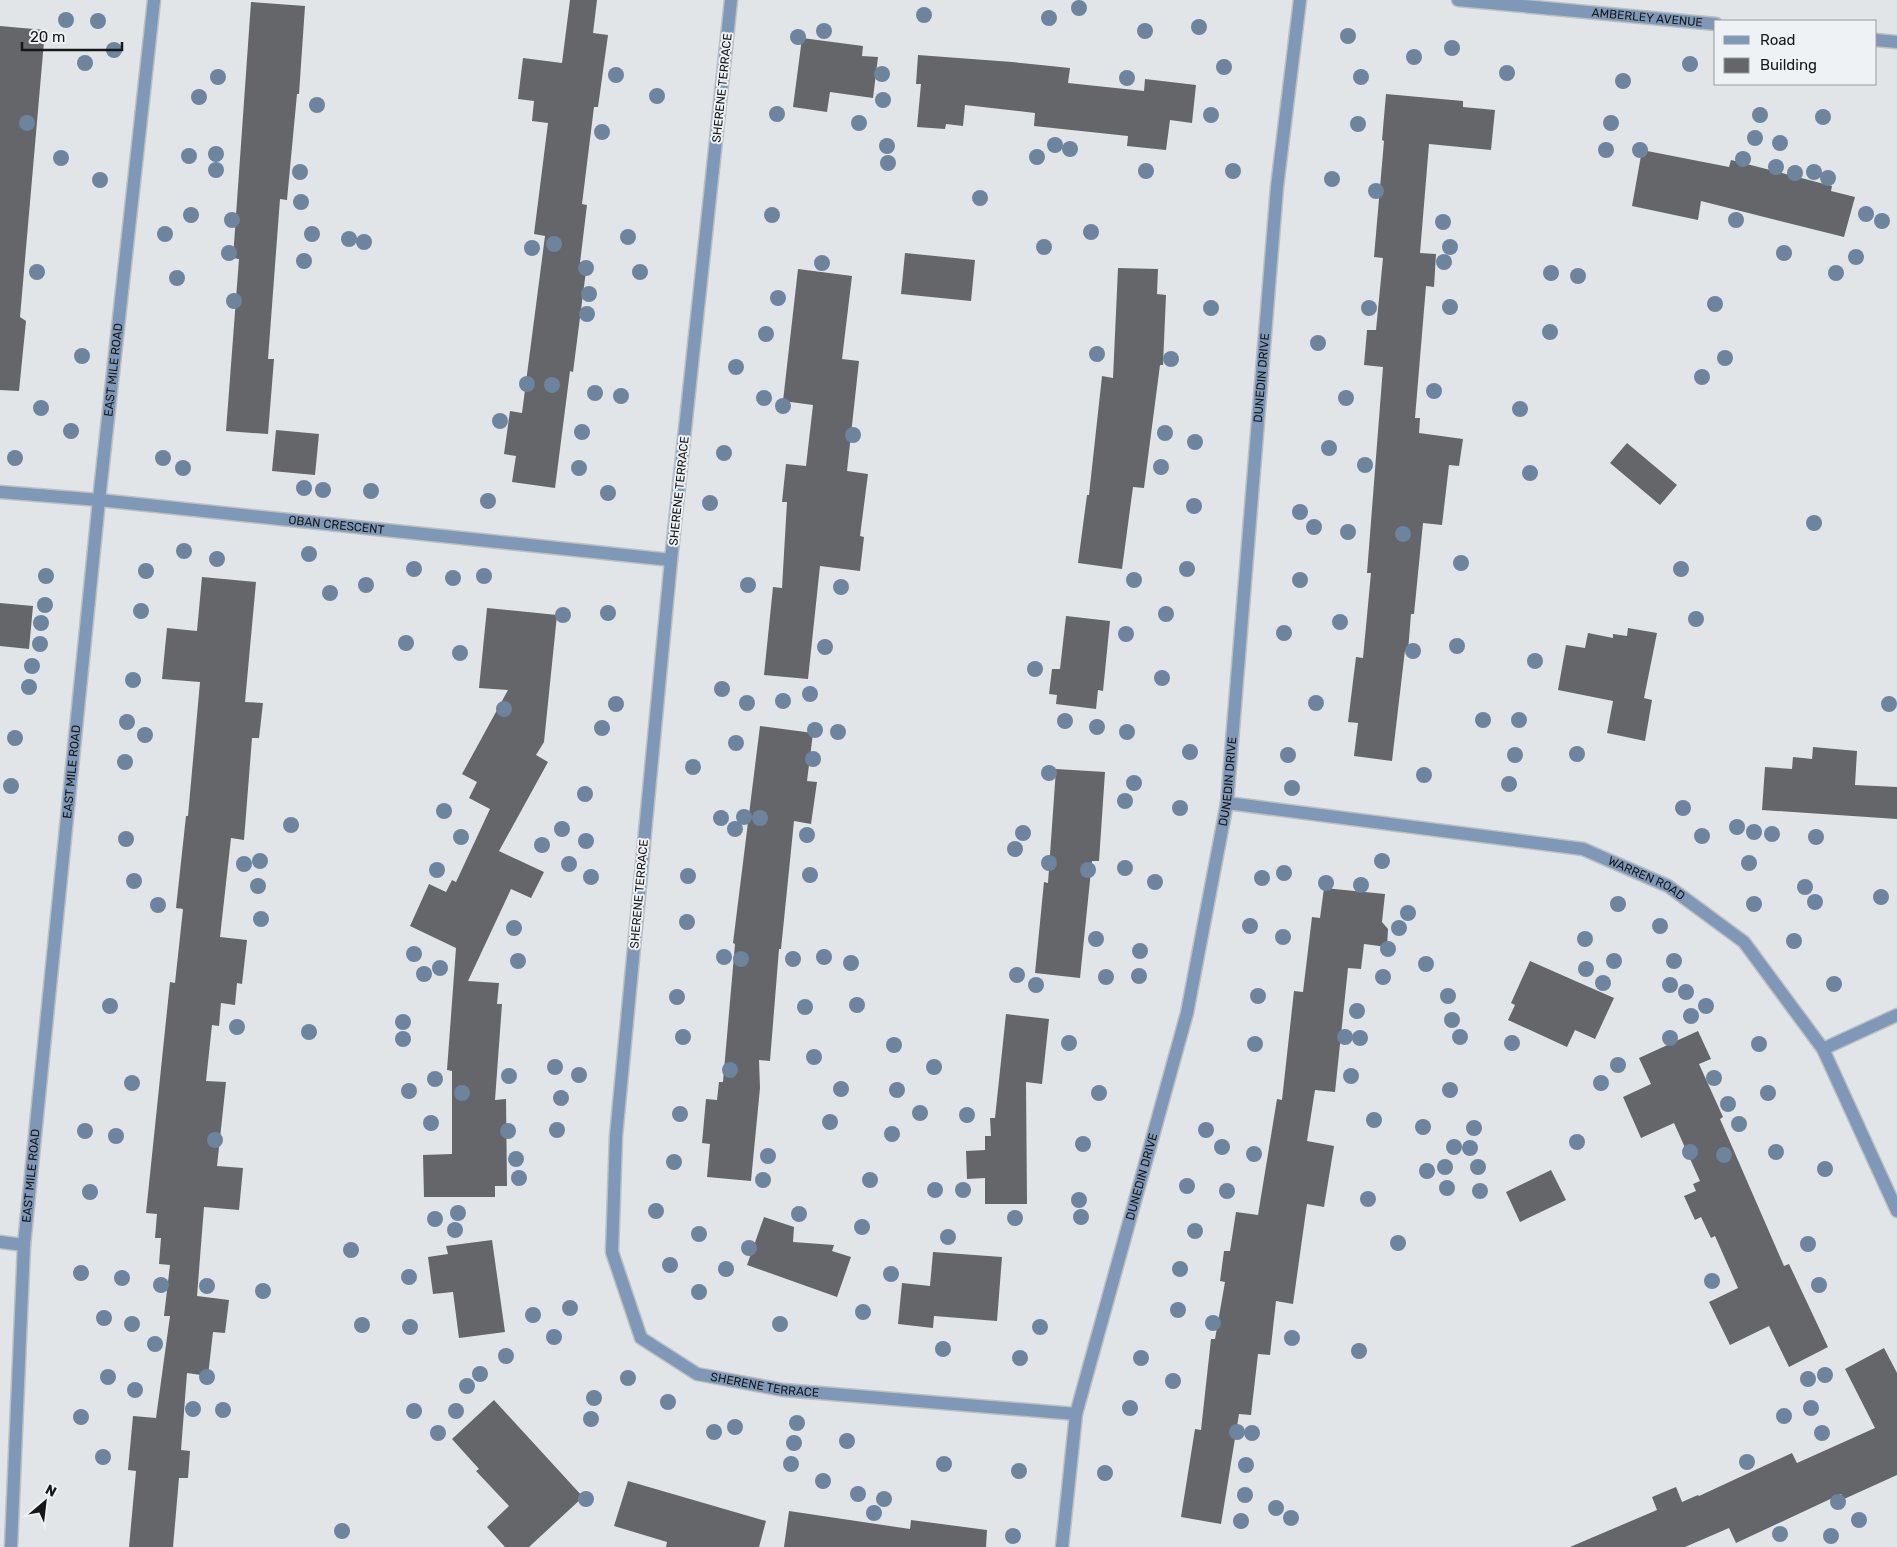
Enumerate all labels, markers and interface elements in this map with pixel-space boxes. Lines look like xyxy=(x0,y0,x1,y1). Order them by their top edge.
street label: AMBERLEY AVENUE xyxy=(1591,5,1703,30)
scale bar xyxy=(22,20,122,52)
legend xyxy=(1714,20,1877,85)
text: 20 m xyxy=(30,28,65,46)
text: Road xyxy=(1760,31,1796,49)
street label: SHERENE TERRACE xyxy=(709,33,735,143)
text: Building xyxy=(1760,56,1817,74)
street label: EAST MILE ROAD xyxy=(101,322,125,417)
street label: DUNEDIN DRIVE xyxy=(1251,333,1272,423)
street label: SHERENE TERRACE xyxy=(666,436,692,546)
street label: OBAN CRESCENT xyxy=(288,513,385,537)
street label: EAST MILE ROAD xyxy=(60,724,83,819)
street label: DUNEDIN DRIVE xyxy=(1216,736,1239,827)
street label: SHERENE TERRACE xyxy=(627,839,651,949)
street label: WARREN ROAD xyxy=(1606,854,1688,903)
street label: EAST MILE ROAD xyxy=(19,1128,43,1223)
street label: DUNEDIN DRIVE xyxy=(1123,1132,1160,1222)
street label: SHERENE TERRACE xyxy=(709,1370,820,1400)
north arrow xyxy=(20,1477,70,1527)
text: N xyxy=(42,1481,59,1501)

